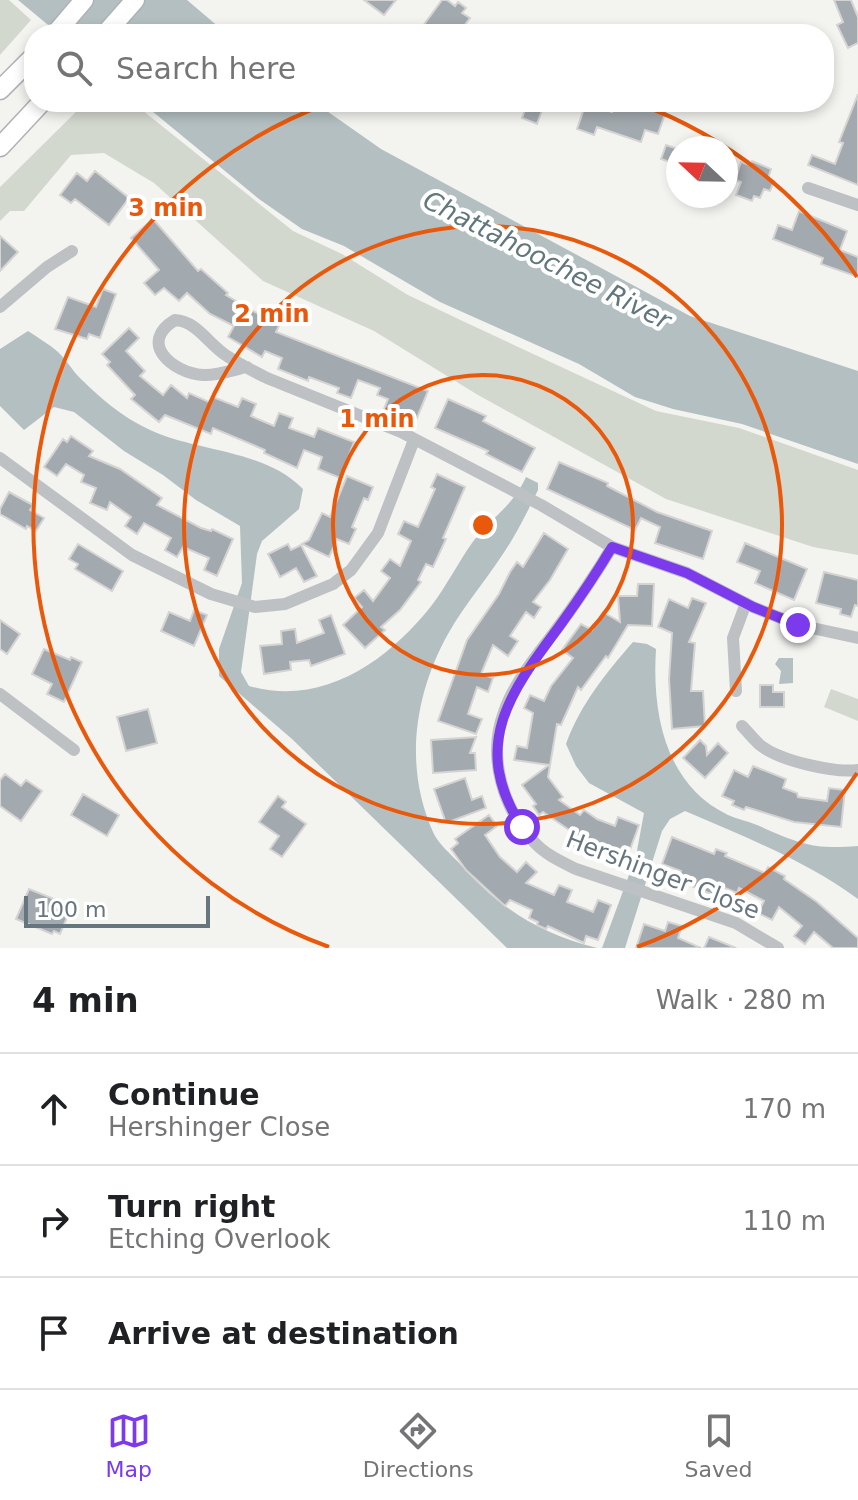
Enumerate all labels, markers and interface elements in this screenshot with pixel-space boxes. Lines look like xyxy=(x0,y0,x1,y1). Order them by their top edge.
search box xyxy=(24,24,834,112)
icon: search xyxy=(52,46,96,90)
text: Search here xyxy=(116,51,296,86)
north arrow xyxy=(666,136,738,208)
water label: Chattahoochee River xyxy=(418,185,678,337)
text: 3 min xyxy=(128,194,204,222)
text: 2 min xyxy=(234,300,310,328)
text: 1 min xyxy=(339,405,415,433)
centre of rings xyxy=(469,511,497,539)
route end xyxy=(780,607,816,643)
route start xyxy=(504,809,540,845)
street label: Hershinger Close xyxy=(562,825,764,925)
scale bar xyxy=(24,892,210,928)
text: 100 m xyxy=(36,897,106,922)
text: 4 min xyxy=(32,980,139,1020)
text: Walk · 280 m xyxy=(656,985,826,1015)
text: Continue xyxy=(108,1077,260,1112)
icon: ahead xyxy=(32,1087,76,1131)
text: 170 m xyxy=(743,1094,826,1124)
text: Hershinger Close xyxy=(108,1112,330,1142)
text: Turn right xyxy=(108,1189,275,1224)
icon: right xyxy=(32,1199,76,1243)
text: 110 m xyxy=(743,1206,826,1236)
text: Etching Overlook xyxy=(108,1224,331,1254)
icon: arrive xyxy=(32,1311,76,1355)
text: Arrive at destination xyxy=(108,1316,459,1351)
tab: Map xyxy=(105,1409,152,1482)
tab: Directions xyxy=(363,1409,474,1482)
tab: Saved xyxy=(685,1409,753,1482)

